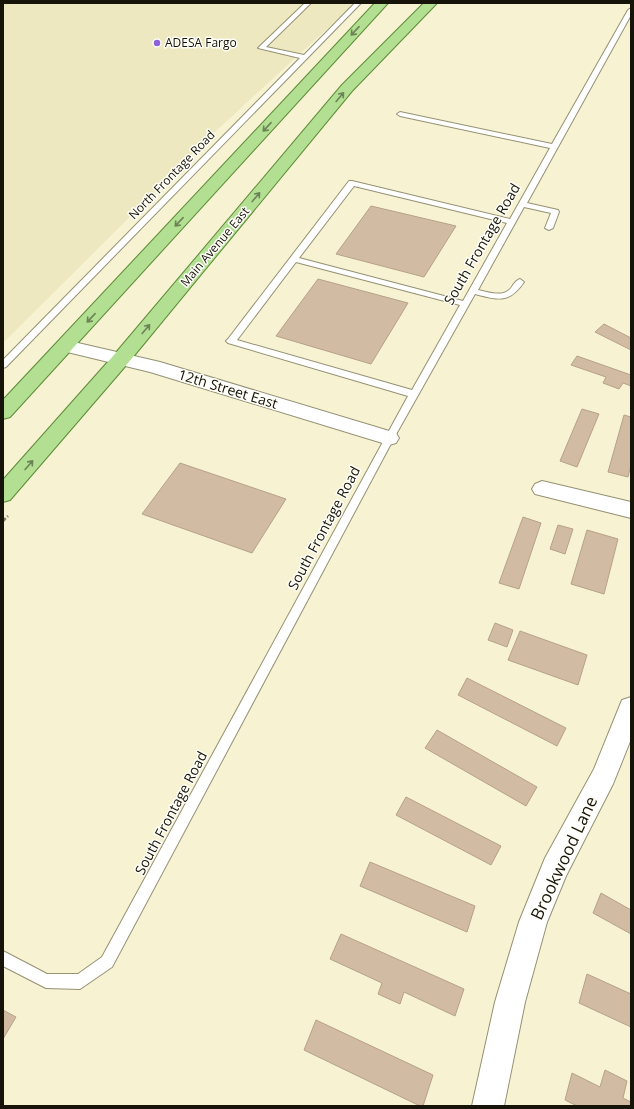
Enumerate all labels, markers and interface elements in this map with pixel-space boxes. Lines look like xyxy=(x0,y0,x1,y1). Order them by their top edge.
one-way arrow xyxy=(351,26,360,37)
place label: ADESA Fargo xyxy=(165,34,237,51)
marker: ADESA Fargo xyxy=(152,38,162,48)
one-way arrow xyxy=(335,92,344,103)
one-way arrow xyxy=(262,122,272,132)
street label: North Frontage Road xyxy=(125,126,219,223)
street label: South Frontage Road xyxy=(439,180,524,308)
one-way arrow xyxy=(252,192,261,202)
street label: Main Avenue East xyxy=(176,203,253,290)
one-way arrow xyxy=(175,217,184,227)
one-way arrow xyxy=(86,313,95,323)
one-way arrow xyxy=(142,324,151,335)
street label: 12th Street East xyxy=(176,364,280,413)
one-way arrow xyxy=(24,460,33,470)
street label: South Frontage Road xyxy=(283,463,364,593)
street label: South Frontage Road xyxy=(130,748,211,878)
street label: Brookwood Lane xyxy=(525,792,602,923)

